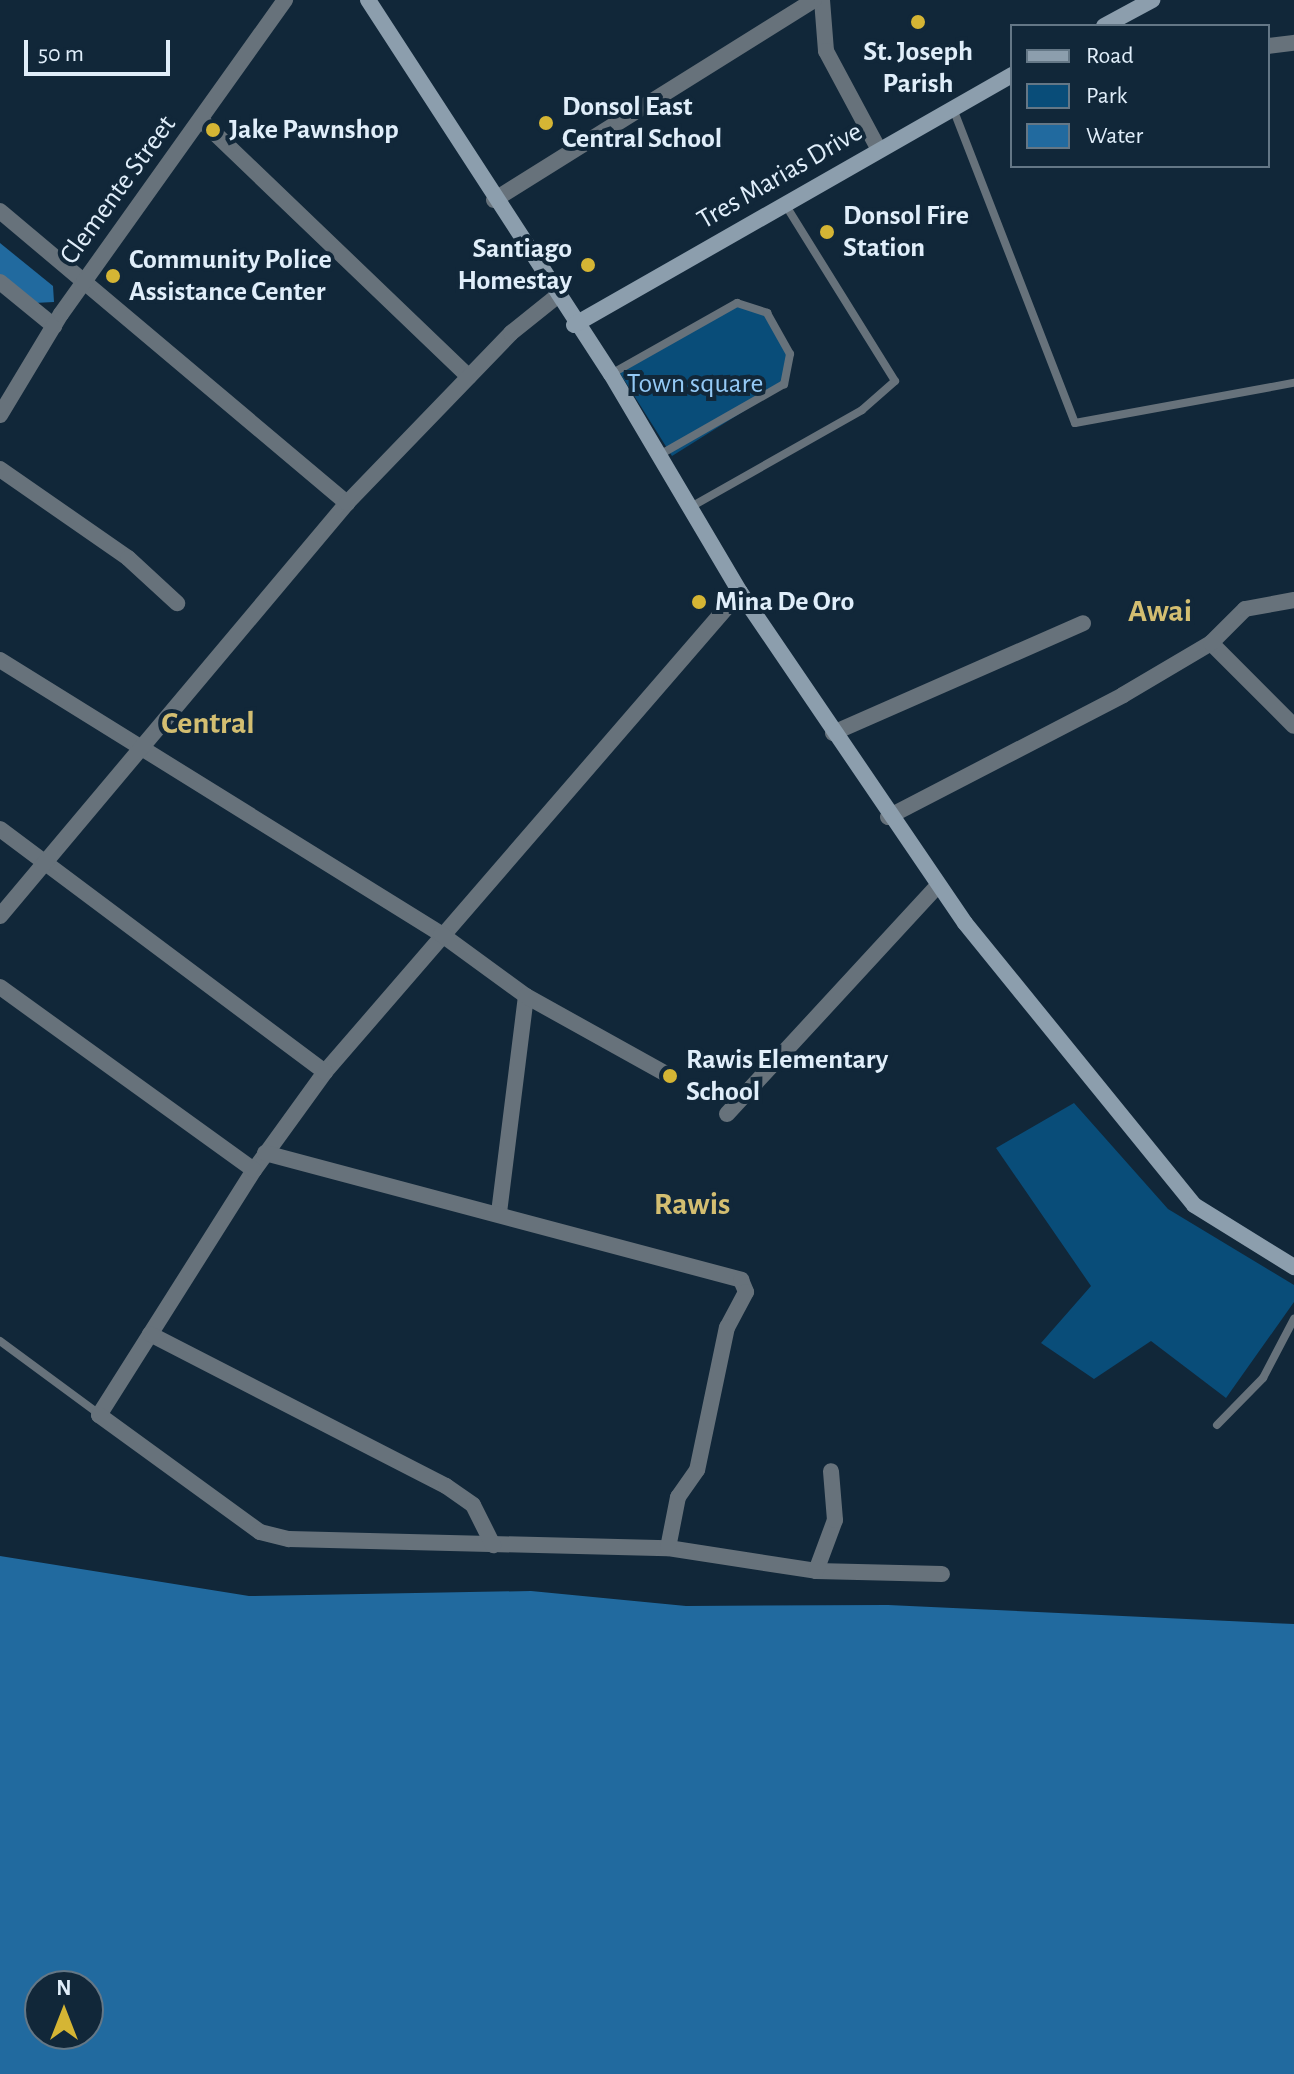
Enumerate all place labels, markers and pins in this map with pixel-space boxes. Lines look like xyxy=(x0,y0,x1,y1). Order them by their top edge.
marker: St. Joseph Parish xyxy=(909,13,927,31)
place label: St. Joseph Parish xyxy=(863,35,973,101)
place label: Donsol East Central School xyxy=(562,90,722,156)
place label: Jake Pawnshop xyxy=(229,113,399,147)
marker: Donsol East Central School xyxy=(537,114,555,132)
marker: Jake Pawnshop xyxy=(204,121,222,139)
place label: Donsol Fire Station xyxy=(843,199,969,265)
marker: Donsol Fire Station xyxy=(818,223,836,241)
place label: Santiago Homestay xyxy=(458,232,572,298)
place label: Community Police Assistance Center xyxy=(129,243,332,309)
marker: Santiago Homestay xyxy=(579,256,597,274)
marker: Community Police Assistance Center xyxy=(104,267,122,285)
place label: Mina De Oro xyxy=(715,585,854,619)
marker: Mina De Oro xyxy=(690,593,708,611)
place label: Rawis Elementary School xyxy=(686,1043,888,1109)
marker: Rawis Elementary School xyxy=(661,1067,679,1085)

